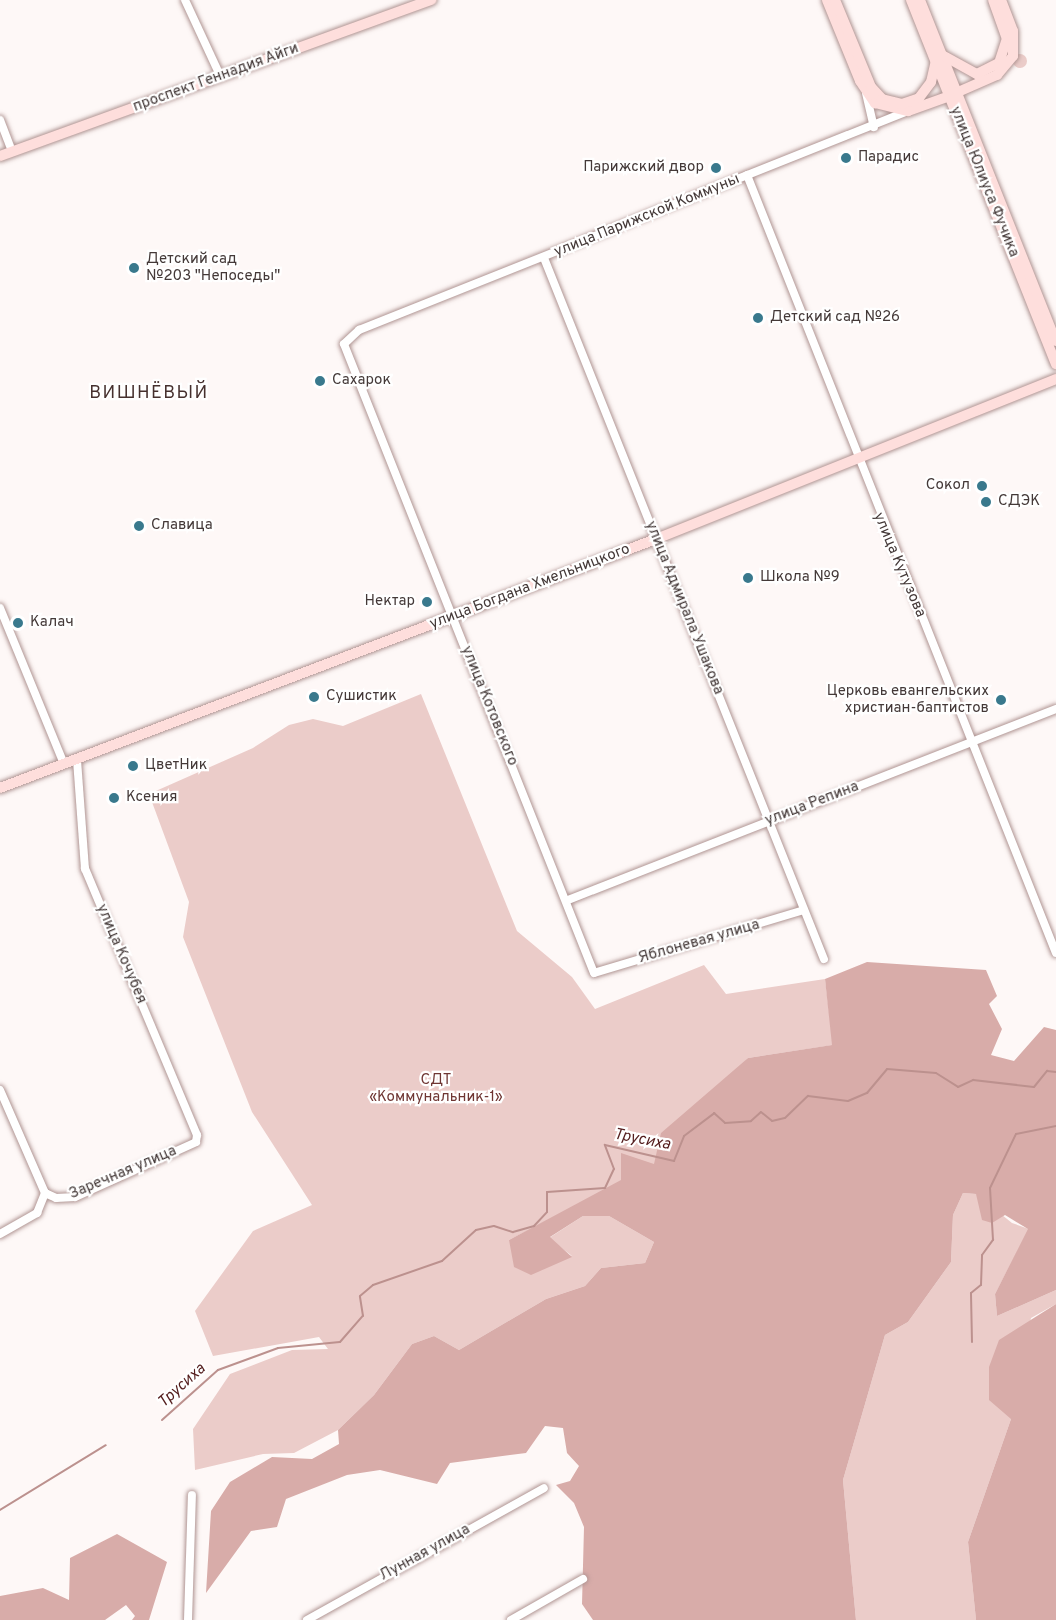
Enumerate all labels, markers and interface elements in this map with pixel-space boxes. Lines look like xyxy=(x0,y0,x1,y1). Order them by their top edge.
street label: проспект Геннадия Айги xyxy=(130,40,302,116)
street label: улица Юлиуса Фучика xyxy=(946,104,1022,260)
place label: Парадис xyxy=(858,149,919,167)
marker: Парадис xyxy=(839,151,853,165)
place label: Парижский двор xyxy=(583,159,704,177)
marker: Парижский двор xyxy=(709,161,723,175)
street label: улица Парижской Коммуны xyxy=(552,170,742,262)
place label: Детский сад №203 "Непоседы" xyxy=(146,250,280,285)
marker: Детский сад №203 "Непоседы" xyxy=(127,261,141,275)
place label: Детский сад №26 xyxy=(770,309,900,327)
marker: Детский сад №26 xyxy=(751,311,765,325)
place label: Сахарок xyxy=(332,372,391,390)
marker: Сахарок xyxy=(313,374,327,388)
district label: ВИШНЁВЫЙ xyxy=(89,383,209,405)
place label: Сокол xyxy=(926,477,970,495)
marker: Сокол xyxy=(975,479,989,493)
place label: СДЭК xyxy=(998,493,1040,511)
marker: СДЭК xyxy=(979,495,993,509)
street label: улица Кутузова xyxy=(869,510,929,620)
place label: Славица xyxy=(151,517,213,535)
street label: улица Адмирала Ушакова xyxy=(641,518,727,698)
marker: Славица xyxy=(132,519,146,533)
street label: улица Богдана Хмельницкого xyxy=(427,540,633,634)
place label: Школа №9 xyxy=(760,569,840,587)
marker: Школа №9 xyxy=(741,571,755,585)
place label: Нектар xyxy=(365,593,415,611)
marker: Нектар xyxy=(420,595,434,609)
place label: Калач xyxy=(30,614,74,632)
marker: Калач xyxy=(11,616,25,630)
street label: улица Котовского xyxy=(457,643,521,769)
place label: Церковь евангельских христиан-баптистов xyxy=(827,682,989,717)
place label: Сушистик xyxy=(326,688,397,706)
marker: Сушистик xyxy=(307,690,321,704)
marker: Церковь евангельских христиан-баптистов xyxy=(994,693,1008,707)
place label: ЦветНик xyxy=(145,757,207,775)
marker: ЦветНик xyxy=(126,759,140,773)
street label: улица Репина xyxy=(763,778,861,830)
place label: Ксения xyxy=(126,789,177,807)
marker: Ксения xyxy=(107,791,121,805)
street label: улица Кочубея xyxy=(92,902,150,1006)
street label: Яблоневая улица xyxy=(636,916,762,968)
park label: СДТ «Коммунальник-1» xyxy=(369,1071,503,1106)
water label: Трусиха xyxy=(612,1125,672,1155)
street label: Заречная улица xyxy=(67,1142,179,1204)
water label: Трусиха xyxy=(154,1360,210,1412)
street label: Лунная улица xyxy=(377,1521,473,1585)

